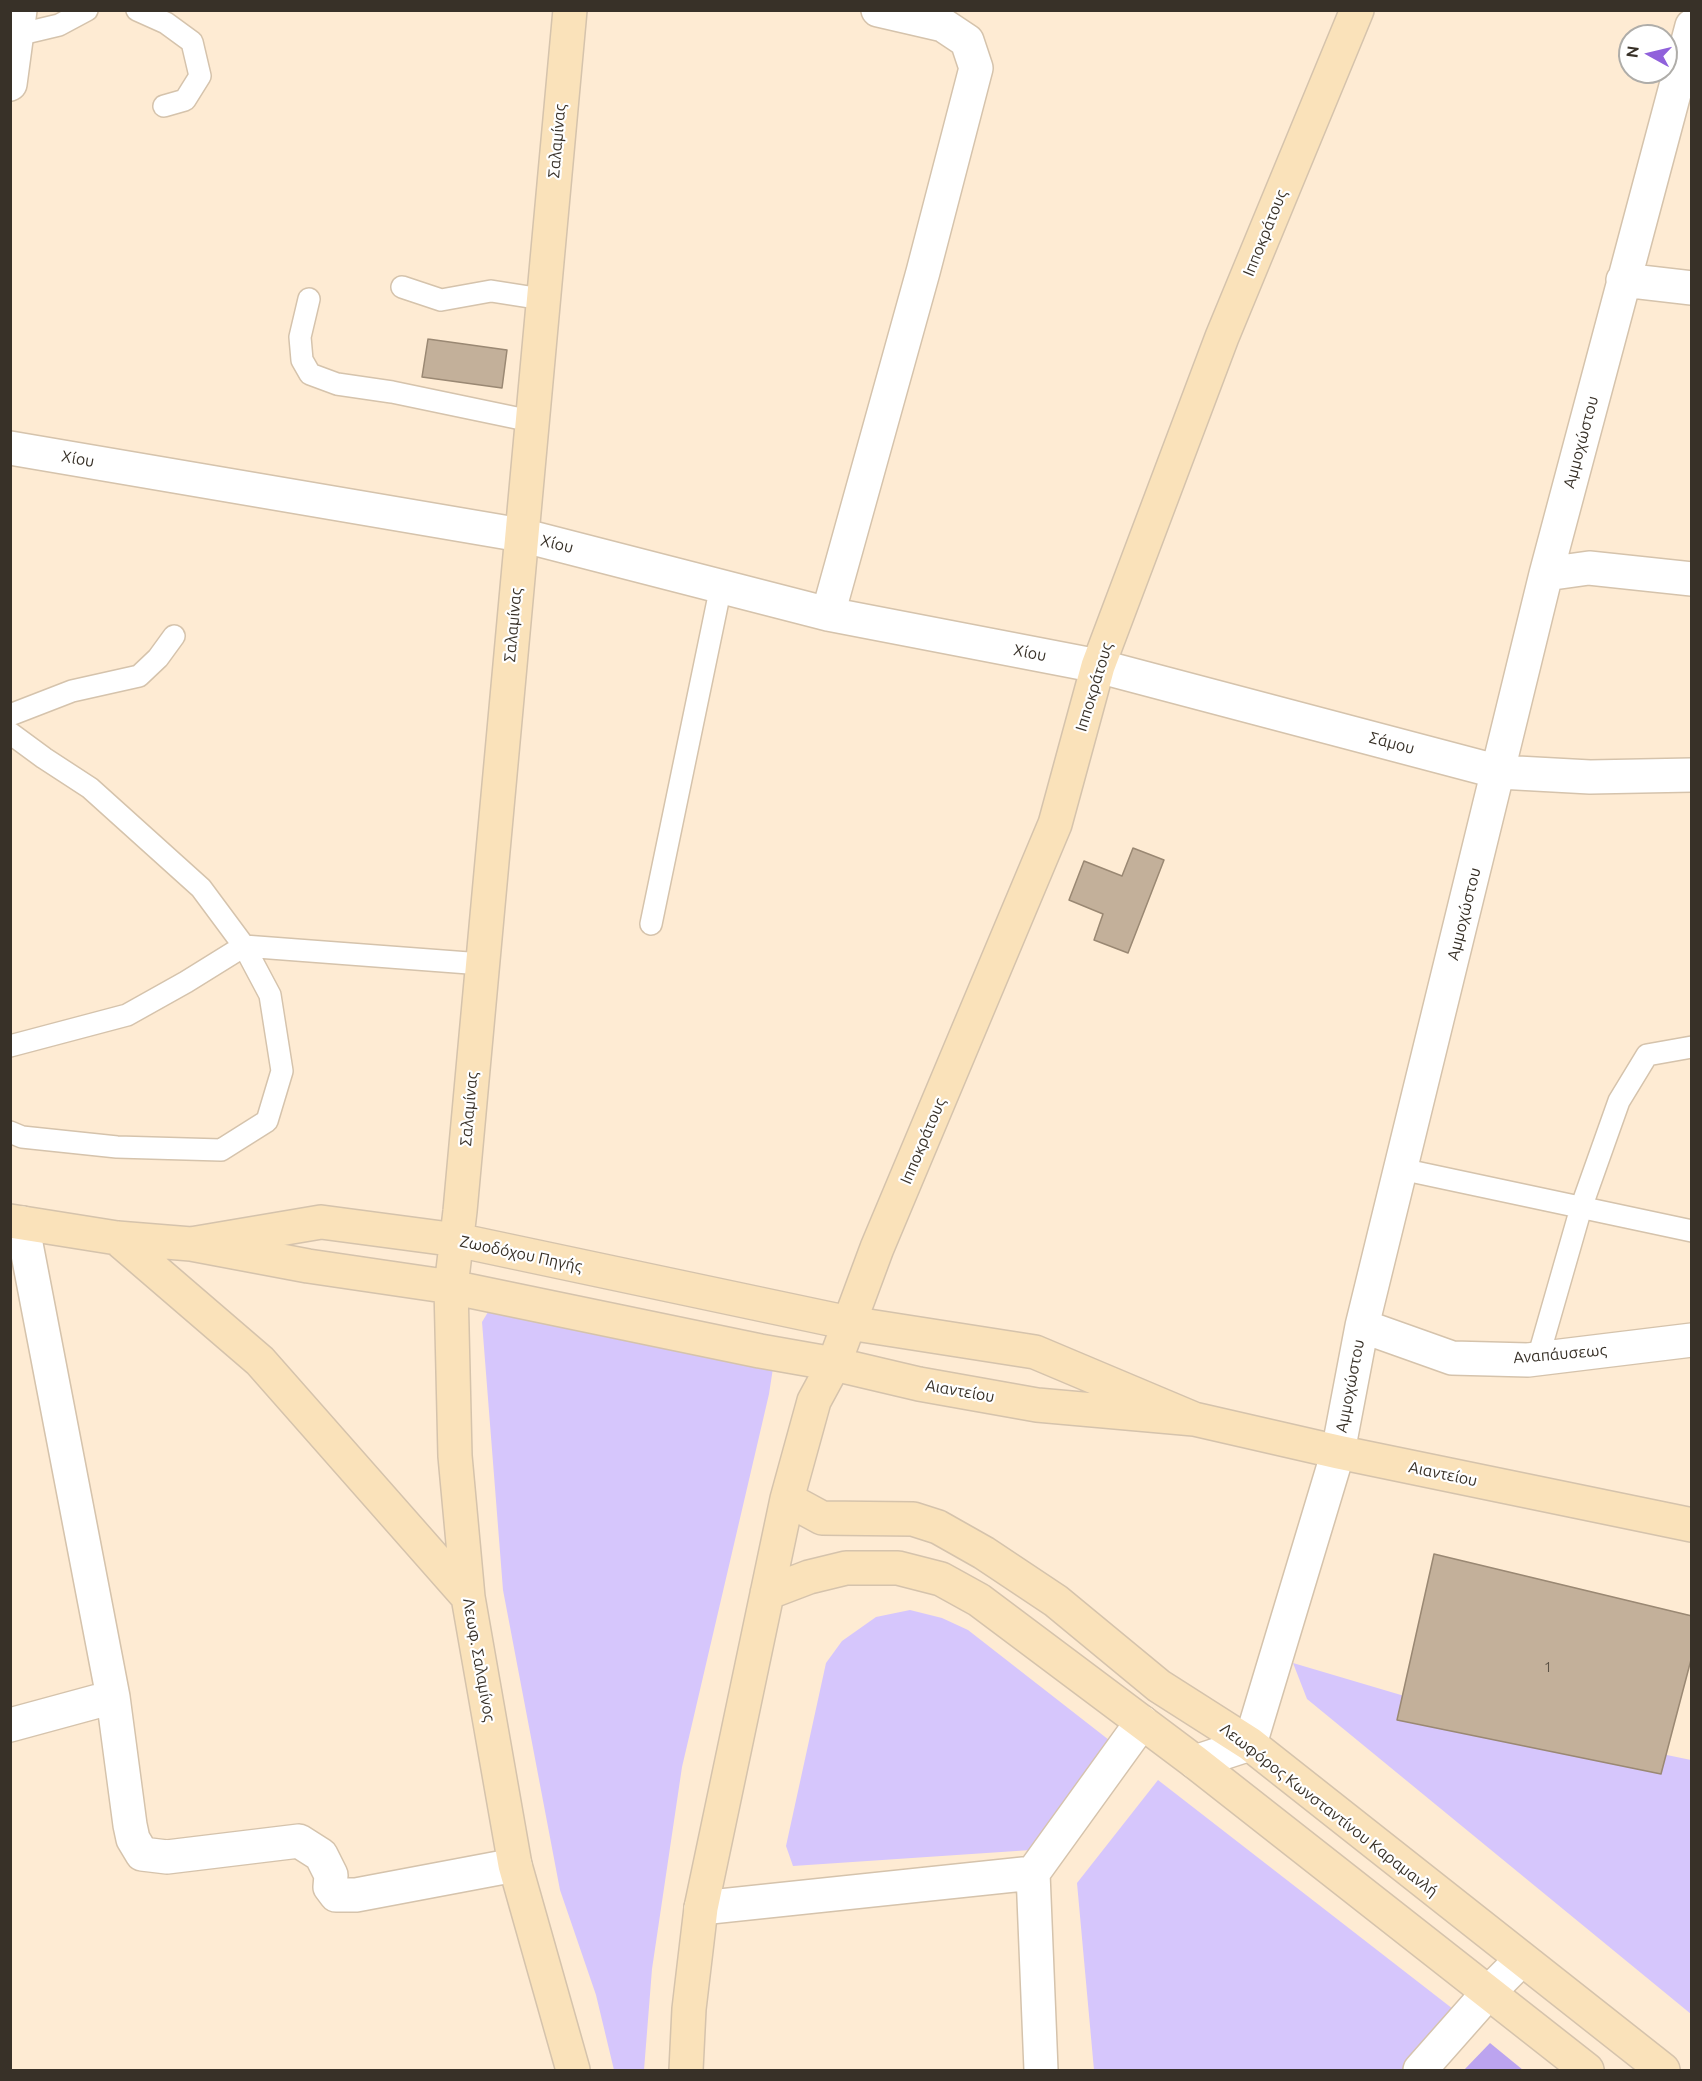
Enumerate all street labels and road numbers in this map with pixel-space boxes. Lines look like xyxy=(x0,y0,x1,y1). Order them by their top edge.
street label: Σαλαμίνας xyxy=(544,103,570,179)
street label: Ιπποκράτους xyxy=(1239,187,1291,279)
street label: Αμμοχώστου xyxy=(1559,394,1603,490)
street label: Χίου xyxy=(60,447,96,471)
street label: Χίου xyxy=(539,531,575,557)
street label: Σαλαμίνας xyxy=(500,587,526,663)
street label: Χίου xyxy=(1012,640,1048,666)
street label: Ιπποκράτους xyxy=(1071,640,1117,734)
street label: Σάμου xyxy=(1367,728,1417,758)
street label: Αμμοχώστου xyxy=(1443,866,1485,962)
street label: Σαλαμίνας xyxy=(456,1071,482,1147)
street label: Ιπποκράτους xyxy=(896,1095,950,1187)
street label: Ζωοδόχου Πηγής xyxy=(458,1232,584,1276)
street label: Αμμοχώστου xyxy=(1332,1338,1368,1434)
street label: Αναπάυσεως xyxy=(1512,1340,1608,1368)
street label: Αιαντείου xyxy=(924,1375,996,1407)
street label: Αιαντείου xyxy=(1407,1457,1479,1491)
street label: Λεωφ. Σαλαμίνος xyxy=(459,1597,499,1723)
street label: Λεωφόρος Κωνσταντίνου Καραμανλή xyxy=(1216,1719,1442,1901)

